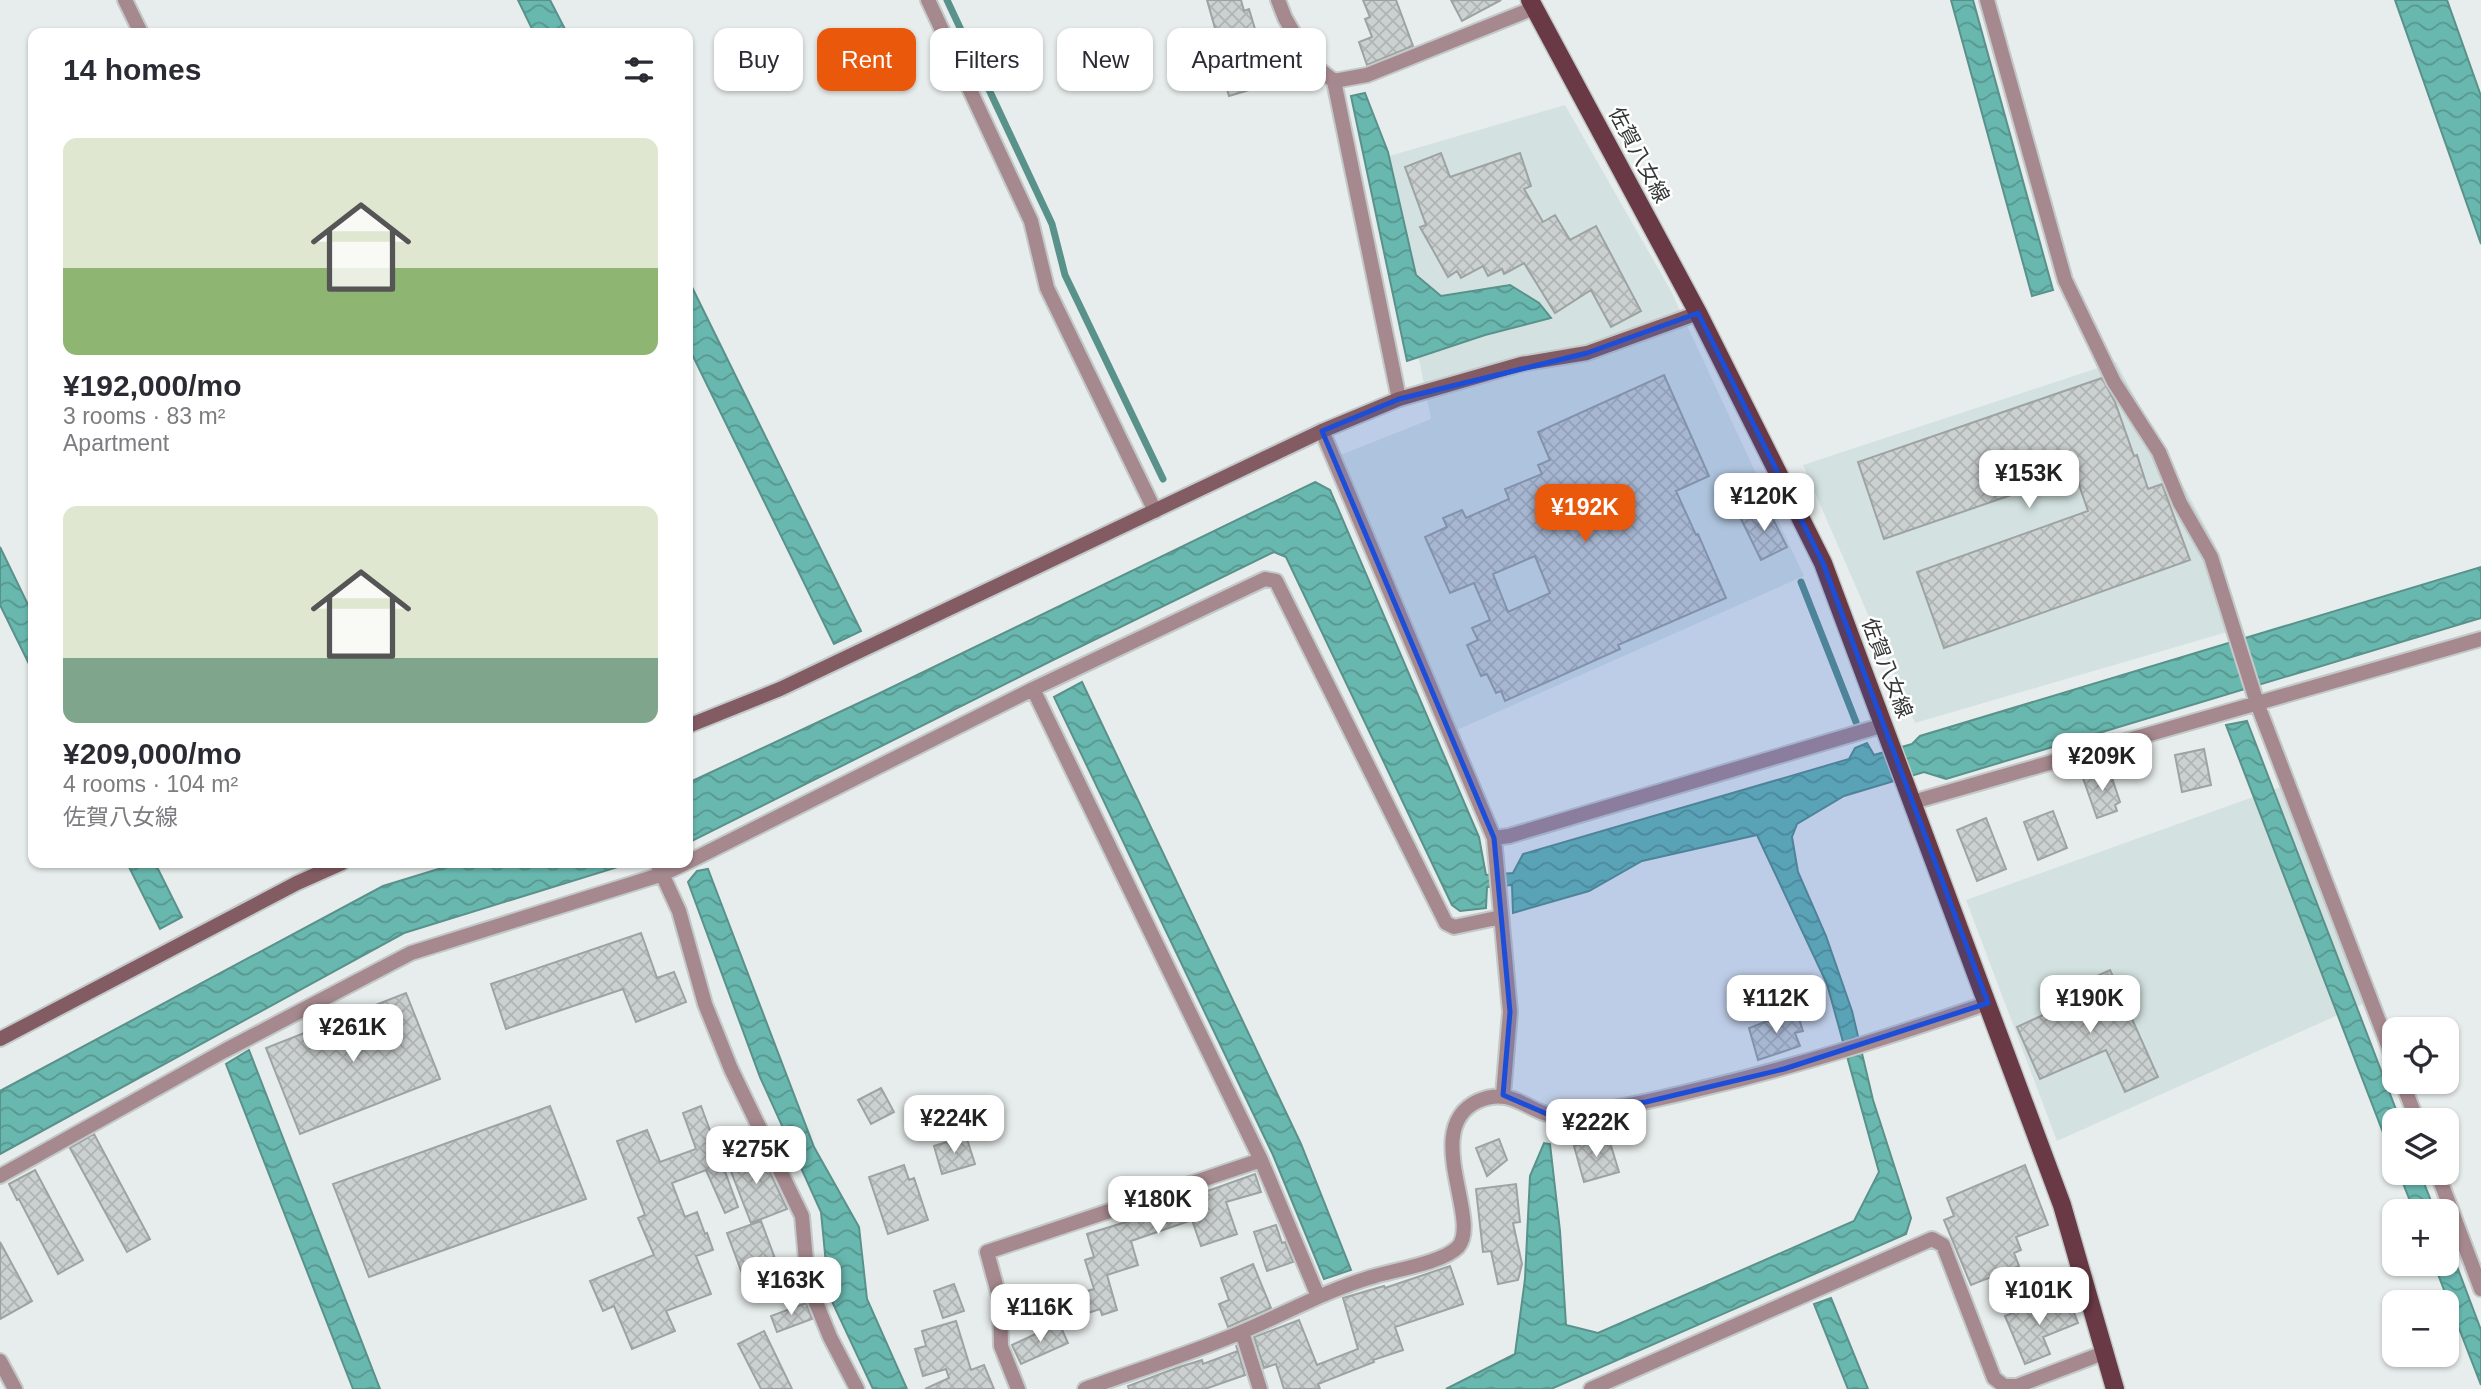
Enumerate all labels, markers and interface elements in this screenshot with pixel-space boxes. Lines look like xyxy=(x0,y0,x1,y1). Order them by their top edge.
chip: Buy xyxy=(714,28,803,91)
chip: Rent xyxy=(817,28,916,91)
chip: Filters xyxy=(930,28,1043,91)
chip: New xyxy=(1057,28,1153,91)
chip: Apartment xyxy=(1167,28,1326,91)
icon: filters xyxy=(620,51,658,89)
text: 14 homes xyxy=(63,53,201,86)
street label: 佐賀八女線 xyxy=(1605,103,1674,207)
icon: home xyxy=(298,184,424,310)
text: ¥192,000/mo xyxy=(63,369,241,402)
text: 3 rooms · 83 m² xyxy=(63,403,225,429)
text: Apartment xyxy=(63,430,169,456)
pin: ¥153K xyxy=(1980,450,2078,510)
text: ¥153K xyxy=(1995,460,2063,486)
pin: ¥120K xyxy=(1715,474,1813,533)
text: ¥120K xyxy=(1730,483,1798,509)
pin: ¥192K xyxy=(1536,484,1634,544)
text: ¥192K xyxy=(1551,494,1619,520)
icon: home xyxy=(298,551,424,677)
street label: 佐賀八女線 xyxy=(1858,615,1917,721)
pin: ¥209K xyxy=(2053,734,2151,793)
text: ¥209,000/mo xyxy=(63,737,241,770)
text: ¥209K xyxy=(2068,743,2136,769)
text: 4 rooms · 104 m² xyxy=(63,771,238,797)
text: 佐賀八女線 xyxy=(63,804,178,830)
pin: ¥112K xyxy=(1727,976,1825,1035)
pin: ¥190K xyxy=(2041,976,2139,1035)
text: ¥112K xyxy=(1743,985,1809,1011)
text: ¥190K xyxy=(2056,985,2124,1011)
pin: ¥261K xyxy=(304,1004,402,1064)
text: ¥261K xyxy=(319,1014,387,1040)
map controls xyxy=(2382,1017,2459,1367)
button: locate xyxy=(2382,1017,2459,1094)
pin: ¥224K xyxy=(905,1096,1003,1155)
pin: ¥222K xyxy=(1547,1100,1645,1159)
text: ¥224K xyxy=(920,1105,988,1131)
button: layers xyxy=(2382,1108,2459,1185)
text: ¥222K xyxy=(1562,1109,1630,1135)
pin: ¥275K xyxy=(707,1126,805,1186)
text: ¥275K xyxy=(722,1136,790,1162)
pin: ¥180K xyxy=(1109,1176,1207,1236)
text: ¥180K xyxy=(1124,1186,1192,1212)
button: + xyxy=(2382,1199,2459,1276)
pin: ¥163K xyxy=(742,1258,840,1317)
text: ¥163K xyxy=(757,1267,825,1293)
pin: ¥101K xyxy=(1990,1268,2088,1327)
text: ¥101K xyxy=(2005,1277,2073,1303)
pin: ¥116K xyxy=(991,1284,1089,1344)
button: − xyxy=(2382,1290,2459,1367)
text: ¥116K xyxy=(1007,1294,1073,1320)

